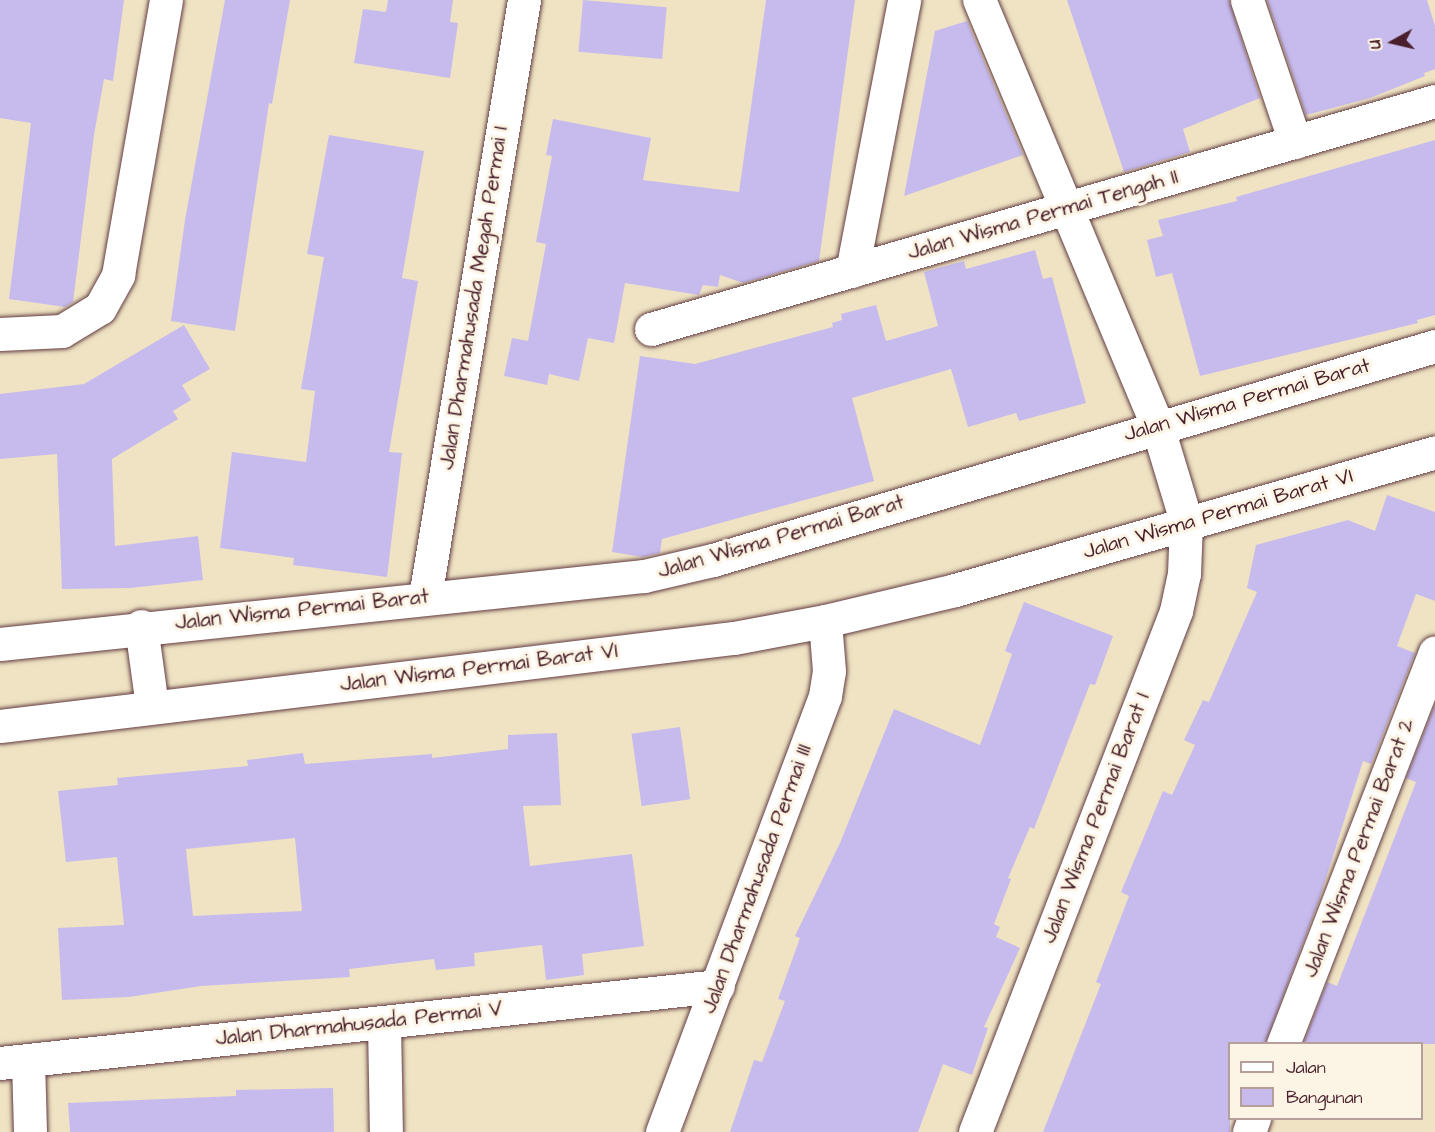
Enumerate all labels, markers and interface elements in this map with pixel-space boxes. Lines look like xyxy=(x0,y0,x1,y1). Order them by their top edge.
north arrow xyxy=(1363,12,1423,72)
text: U xyxy=(1364,39,1387,50)
street label: Jalan Dharmahusada Megah Permai I xyxy=(434,124,514,472)
street label: Jalan Wisma Permai Tengah II xyxy=(905,164,1181,266)
street label: Jalan Wisma Permai Barat xyxy=(1121,353,1373,447)
street label: Jalan Wisma Permai Barat VI xyxy=(1080,463,1356,565)
street label: Jalan Wisma Permai Barat xyxy=(655,490,907,584)
street label: Jalan Wisma Permai Barat xyxy=(174,584,430,636)
street label: Jalan Wisma Permai Barat VI xyxy=(339,638,619,698)
street label: Jalan Wisma Permai Barat I xyxy=(1036,689,1156,947)
street label: Jalan Wisma Permai Barat 2 xyxy=(1298,715,1420,981)
street label: Jalan Dharmahusada Permai III xyxy=(696,741,818,1017)
street label: Jalan Dharmahusada Permai V xyxy=(214,996,504,1052)
legend xyxy=(1228,1042,1423,1120)
text: Jalan xyxy=(1286,1055,1326,1080)
text: Bangunan xyxy=(1286,1085,1363,1110)

